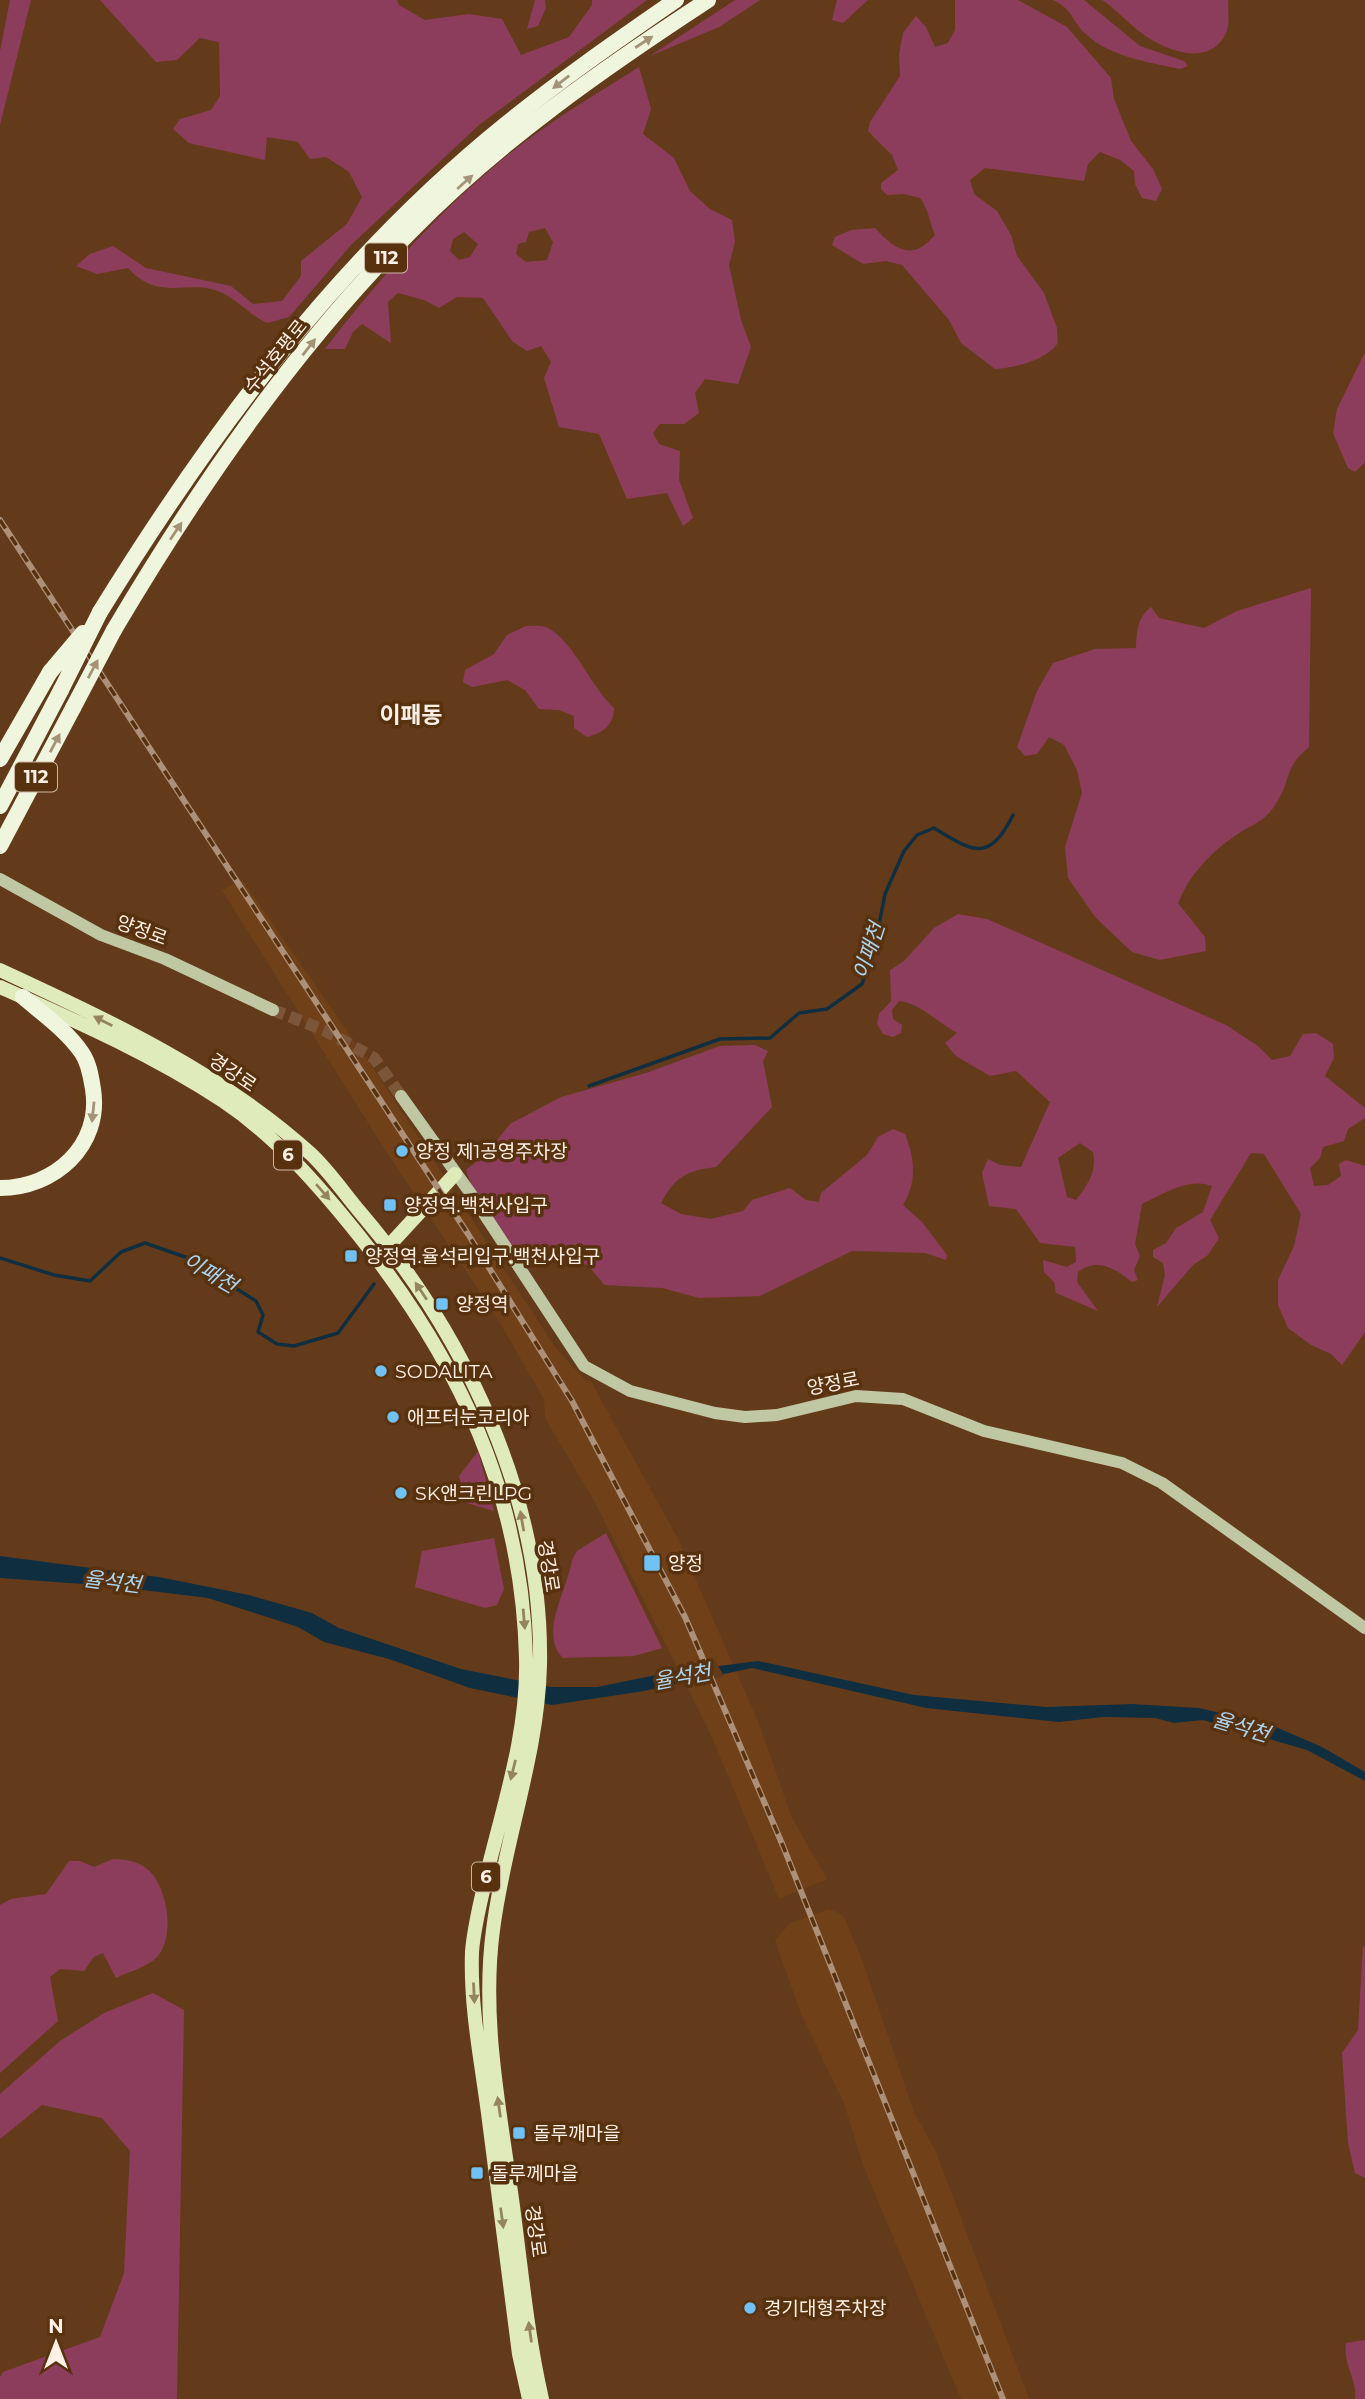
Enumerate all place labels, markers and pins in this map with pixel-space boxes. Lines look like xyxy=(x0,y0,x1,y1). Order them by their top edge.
place label: 양정 제1공영주차장 xyxy=(416,1140,568,1163)
marker: 양정 제1공영주차장 xyxy=(394,1143,410,1159)
place label: 양정역.백천사입구 xyxy=(404,1194,548,1217)
marker: 양정역.백천사입구 xyxy=(382,1197,398,1213)
place label: 양정역.율석리입구.백천사입구 xyxy=(365,1245,600,1268)
marker: 양정역.율석리입구.백천사입구 xyxy=(343,1248,359,1264)
place label: 양정역 xyxy=(456,1293,508,1316)
marker: 양정역 xyxy=(434,1296,450,1312)
place label: SODALITA xyxy=(395,1360,493,1383)
marker: SODALITA xyxy=(373,1363,389,1379)
place label: 애프터눈코리아 xyxy=(407,1406,529,1429)
marker: 애프터눈코리아 xyxy=(385,1409,401,1425)
place label: SK앤크린LPG xyxy=(415,1482,532,1505)
marker: SK앤크린LPG xyxy=(393,1485,409,1501)
place label: 양정 xyxy=(668,1552,703,1575)
marker: 양정 xyxy=(642,1553,662,1573)
place label: 돌루깨마을 xyxy=(533,2122,620,2145)
marker: 돌루깨마을 xyxy=(511,2125,527,2141)
place label: 돌루께마을 xyxy=(491,2162,578,2185)
marker: 돌루께마을 xyxy=(469,2165,485,2181)
place label: 경기대형주차장 xyxy=(764,2297,886,2320)
marker: 경기대형주차장 xyxy=(742,2300,758,2316)

